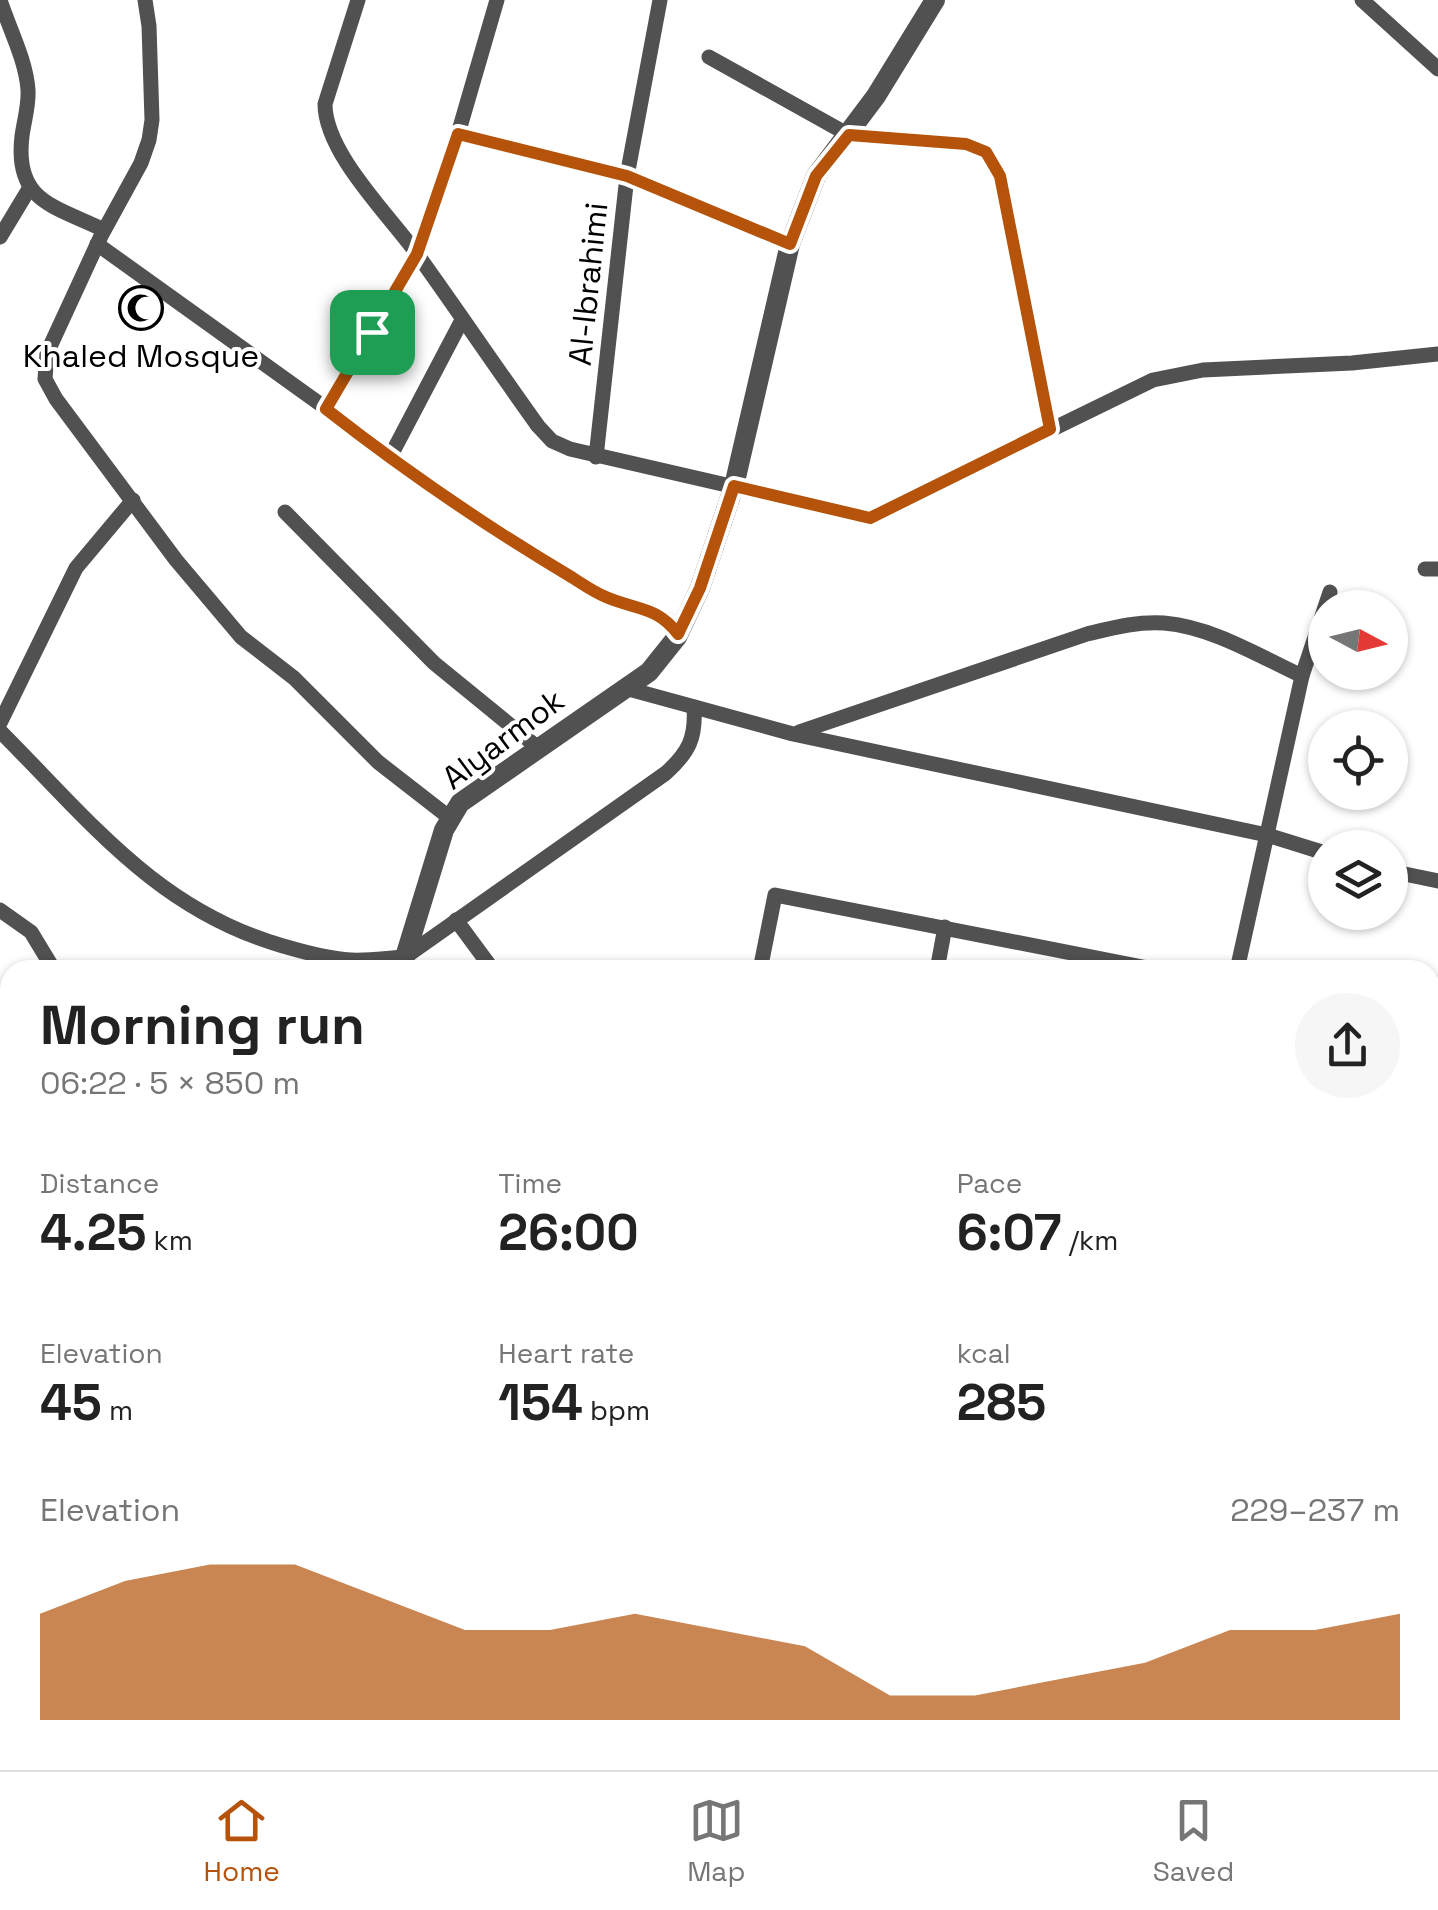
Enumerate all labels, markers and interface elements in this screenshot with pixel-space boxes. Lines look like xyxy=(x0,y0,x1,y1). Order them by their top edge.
street label: Al-Ibrahimi xyxy=(560,200,616,368)
mosque icon: Khaled Mosque xyxy=(118,285,164,331)
pin xyxy=(330,290,415,375)
icon: arrive xyxy=(345,305,400,360)
place label: Khaled Mosque xyxy=(23,336,259,376)
north arrow xyxy=(1308,590,1408,690)
map controls xyxy=(1308,590,1408,930)
street label: Alyarmok xyxy=(434,680,572,798)
button: locate xyxy=(1308,710,1408,810)
button: layers xyxy=(1308,830,1408,930)
text: Morning run xyxy=(40,990,365,1060)
button: share xyxy=(1295,993,1400,1098)
text: 06:22 · 5 × 850 m xyxy=(40,1063,300,1103)
text: Distance xyxy=(40,1165,159,1201)
text: Time xyxy=(498,1165,562,1201)
text: Pace xyxy=(957,1165,1022,1201)
text: 4.25 xyxy=(40,1201,146,1265)
text: 26:00 xyxy=(498,1201,639,1265)
text: 6:07 xyxy=(957,1201,1062,1265)
text: km xyxy=(146,1222,193,1258)
text: /km xyxy=(1062,1222,1118,1258)
text: Elevation xyxy=(40,1335,163,1371)
text: Heart rate xyxy=(498,1335,634,1371)
text: kcal xyxy=(957,1335,1011,1371)
text: 45 xyxy=(40,1371,102,1435)
text: 154 xyxy=(498,1371,583,1435)
text: 285 xyxy=(957,1371,1046,1435)
text: m xyxy=(102,1392,133,1428)
text: bpm xyxy=(583,1392,650,1428)
text: Elevation xyxy=(40,1490,180,1530)
text: 229–237 m xyxy=(1230,1490,1400,1530)
tab: Home xyxy=(204,1793,280,1889)
tab: Map xyxy=(687,1793,746,1889)
tab: Saved xyxy=(1153,1793,1234,1889)

